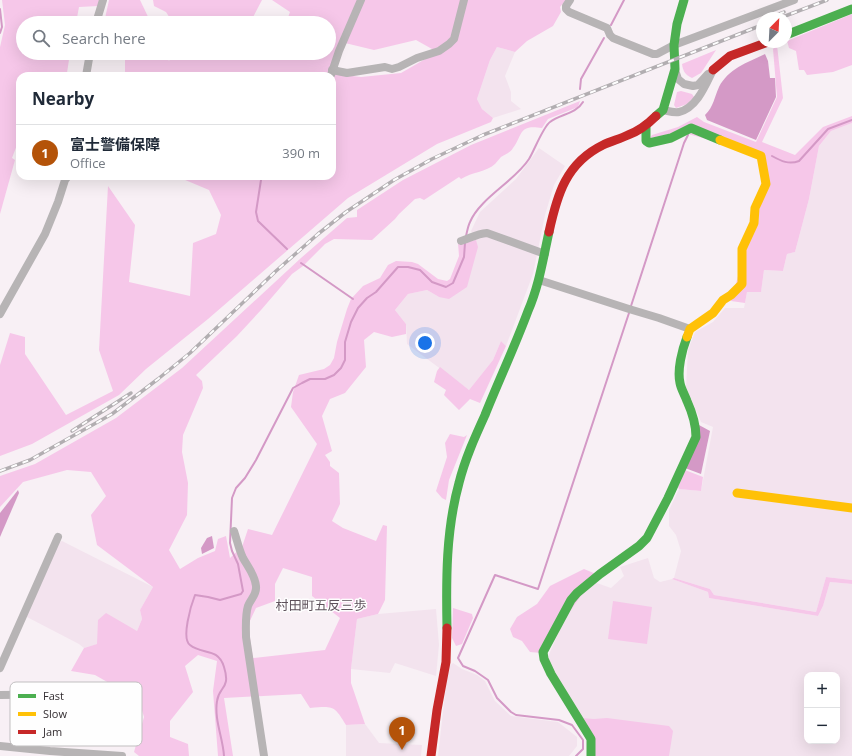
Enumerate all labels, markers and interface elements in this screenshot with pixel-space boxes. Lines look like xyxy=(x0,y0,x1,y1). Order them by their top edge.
north arrow xyxy=(756,12,792,48)
search box xyxy=(16,16,336,60)
icon: search xyxy=(30,27,52,49)
text: Search here xyxy=(62,28,146,48)
text: Nearby xyxy=(32,87,94,110)
text: 富士警備保障 xyxy=(70,134,160,154)
text: 1 xyxy=(41,144,49,162)
text: 390 m xyxy=(282,144,320,162)
text: Office xyxy=(70,154,106,172)
your location xyxy=(415,333,435,353)
district label: 村田町五反三歩 xyxy=(275,596,367,614)
map controls xyxy=(804,672,840,744)
button: + xyxy=(804,672,840,708)
legend xyxy=(10,682,142,746)
text: Fast xyxy=(43,688,64,703)
text: Slow xyxy=(43,706,67,721)
button: − xyxy=(804,708,840,744)
pin: 1 xyxy=(389,717,415,750)
text: Jam xyxy=(42,724,62,739)

